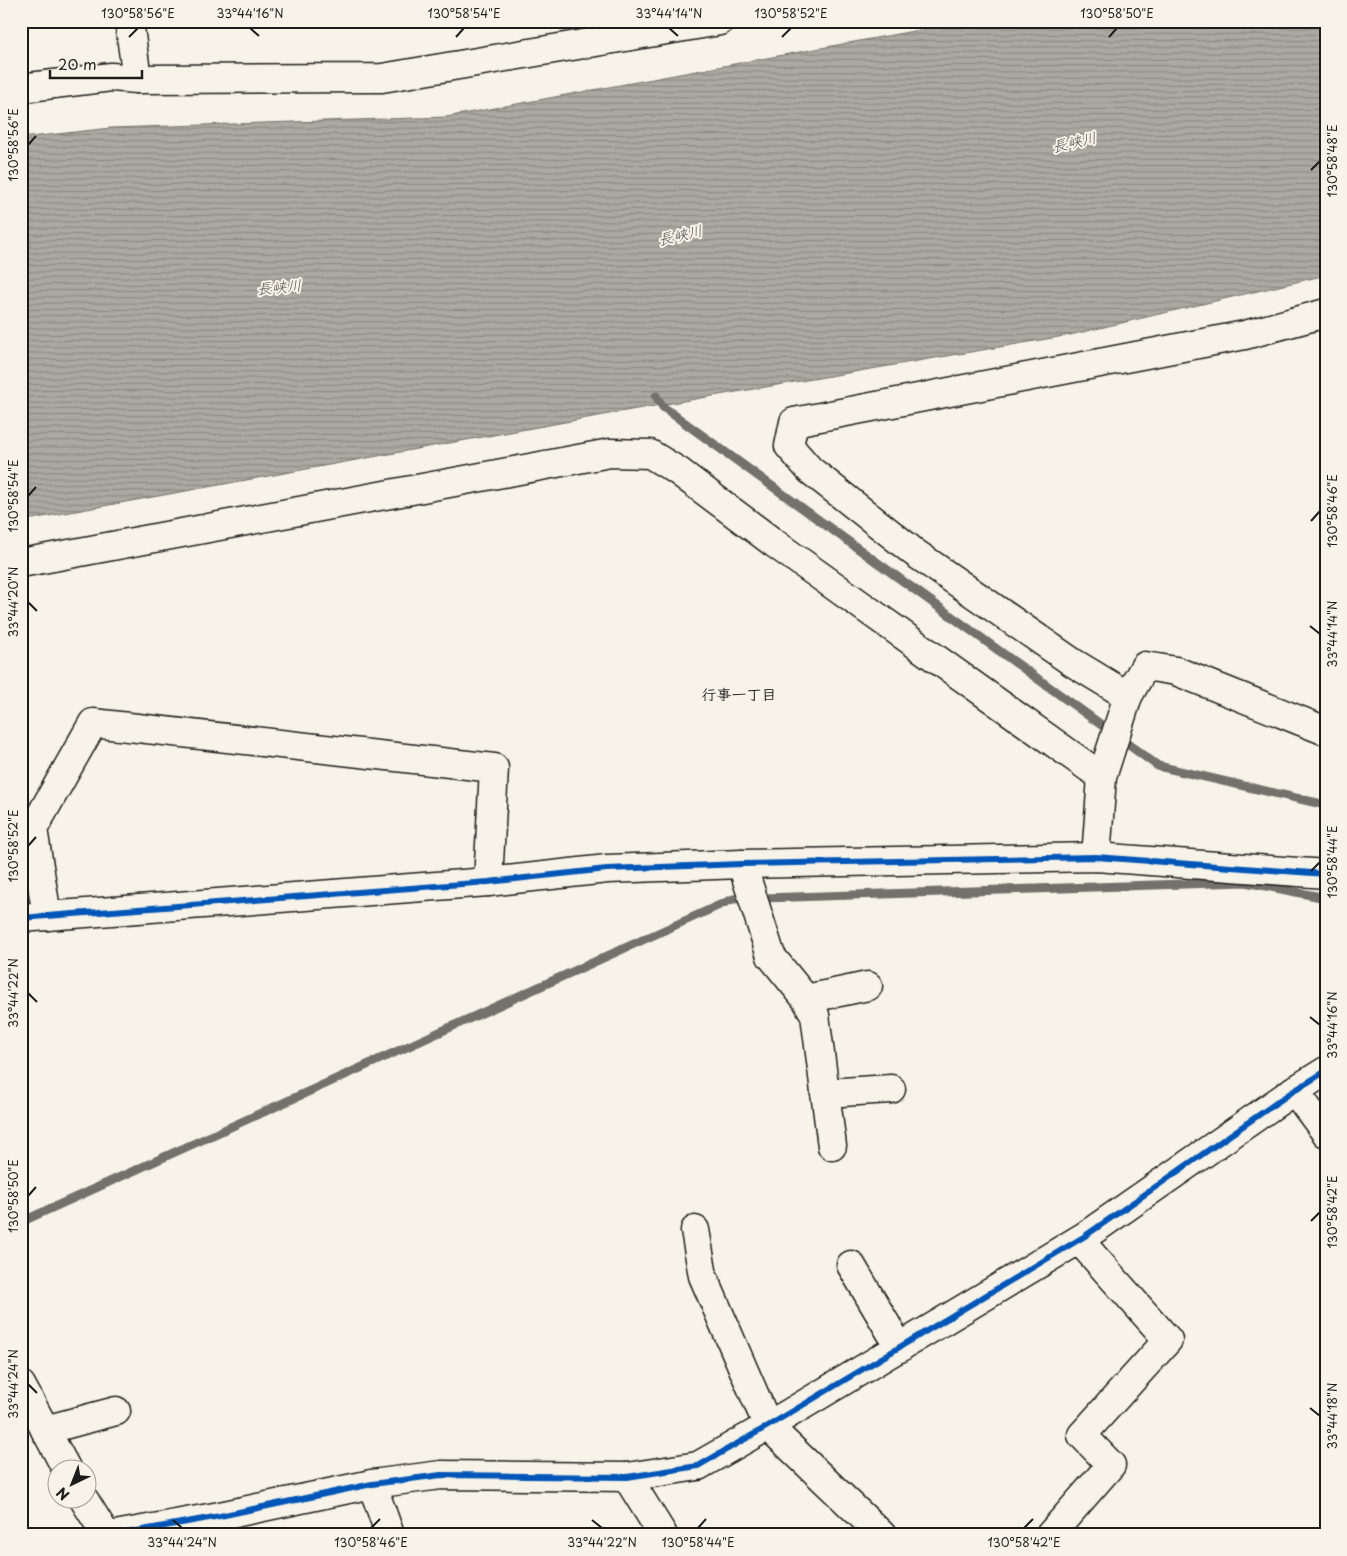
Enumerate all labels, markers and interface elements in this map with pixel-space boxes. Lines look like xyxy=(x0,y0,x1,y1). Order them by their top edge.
text: 130°58'56"E xyxy=(101,4,175,22)
text: 33°44'16"N xyxy=(216,4,284,22)
text: 130°58'54"E xyxy=(428,4,500,22)
text: 33°44'14"N xyxy=(636,4,702,22)
text: 130°58'52"E xyxy=(754,4,828,22)
text: 130°58'50"E xyxy=(1080,4,1154,22)
scale bar xyxy=(50,48,142,80)
text: 20 m xyxy=(58,52,97,75)
text: 130°58'56"E xyxy=(4,108,22,182)
water label: 長峡川 xyxy=(1049,125,1099,157)
text: 130°58'48"E xyxy=(1323,125,1341,197)
water label: 長峡川 xyxy=(655,218,705,250)
water label: 長峡川 xyxy=(256,273,302,299)
text: 130°58'54"E xyxy=(4,460,22,532)
text: 130°58'46"E xyxy=(1323,474,1341,548)
text: 33°44'20"N xyxy=(4,567,22,637)
text: 33°44'14"N xyxy=(1323,601,1341,667)
district label: 行事一丁目 xyxy=(701,682,777,705)
text: 130°58'52"E xyxy=(4,809,22,883)
text: 130°58'44"E xyxy=(1323,825,1341,899)
text: 33°44'22"N xyxy=(4,958,22,1028)
text: 33°44'16"N xyxy=(1323,991,1341,1059)
text: 130°58'50"E xyxy=(4,1159,22,1233)
text: 130°58'42"E xyxy=(1323,1175,1341,1249)
text: 33°44'24"N xyxy=(4,1349,22,1419)
text: 33°44'18"N xyxy=(1323,1383,1341,1449)
north arrow xyxy=(48,1458,98,1508)
text: N xyxy=(52,1482,74,1505)
text: 33°44'24"N xyxy=(147,1533,217,1551)
text: 130°58'46"E xyxy=(334,1533,408,1551)
text: 33°44'22"N xyxy=(567,1533,637,1551)
text: 130°58'44"E xyxy=(661,1533,735,1551)
text: 130°58'42"E xyxy=(987,1533,1061,1551)

